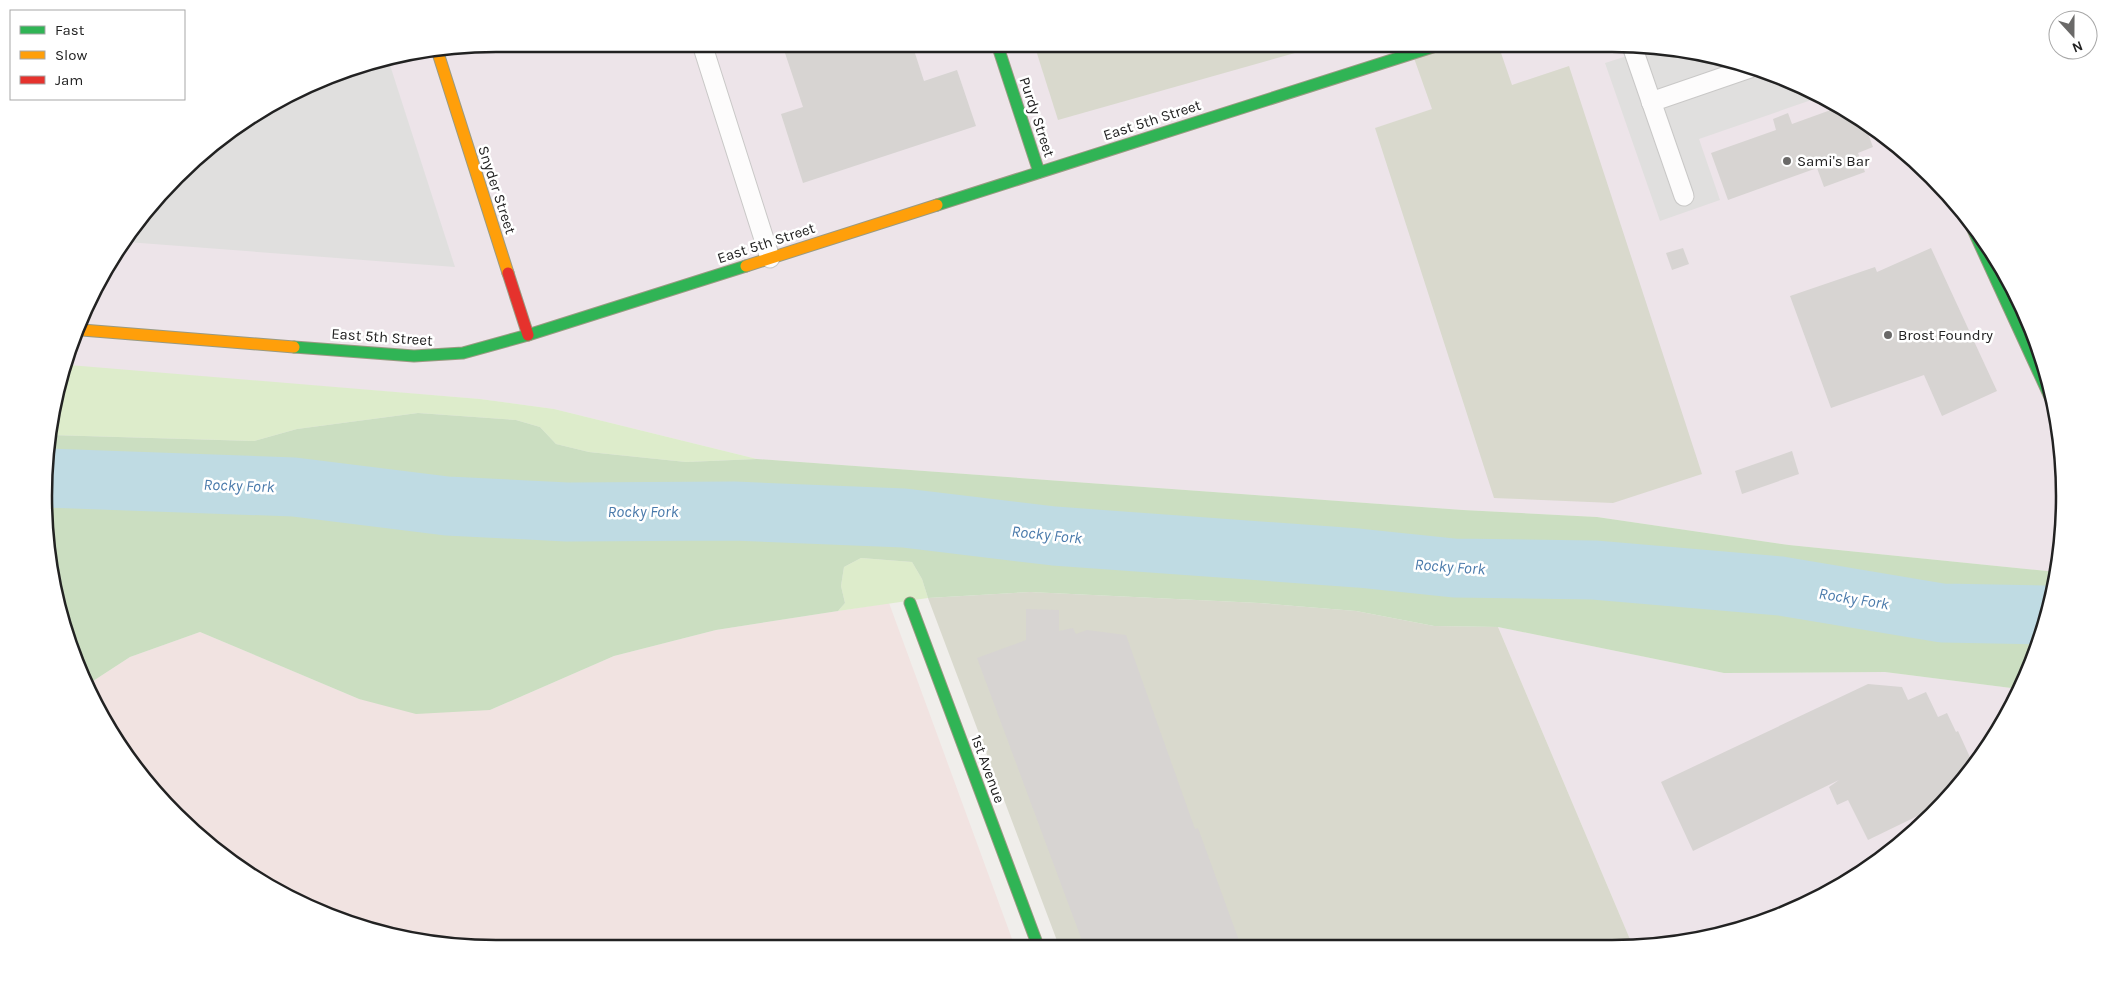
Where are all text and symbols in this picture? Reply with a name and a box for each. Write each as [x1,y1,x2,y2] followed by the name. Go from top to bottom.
[10,10,185,100] legend
[2048,10,2098,60] north arrow
[55,21,85,39] text: Fast
[2070,37,2085,56] text: N
[55,46,87,64] text: Slow
[55,71,83,89] text: Jam
[1016,75,1059,160] street label: Purdy Street
[1101,96,1203,144] street label: East 5th Street
[474,144,520,237] street label: Snyder Street
[1797,152,1870,170] place label: Sami's Bar
[1781,155,1793,167] marker: Sami's Bar
[715,219,817,267] street label: East 5th Street
[331,324,434,350] street label: East 5th Street
[1898,326,1993,344] place label: Brost Foundry
[1882,329,1894,341] marker: Brost Foundry
[203,475,276,496] water label: Rocky Fork
[607,502,679,521] water label: Rocky Fork
[1011,521,1084,548] water label: Rocky Fork
[1414,555,1487,579] water label: Rocky Fork
[1817,584,1891,614] water label: Rocky Fork
[967,732,1009,806] street label: 1st Avenue

